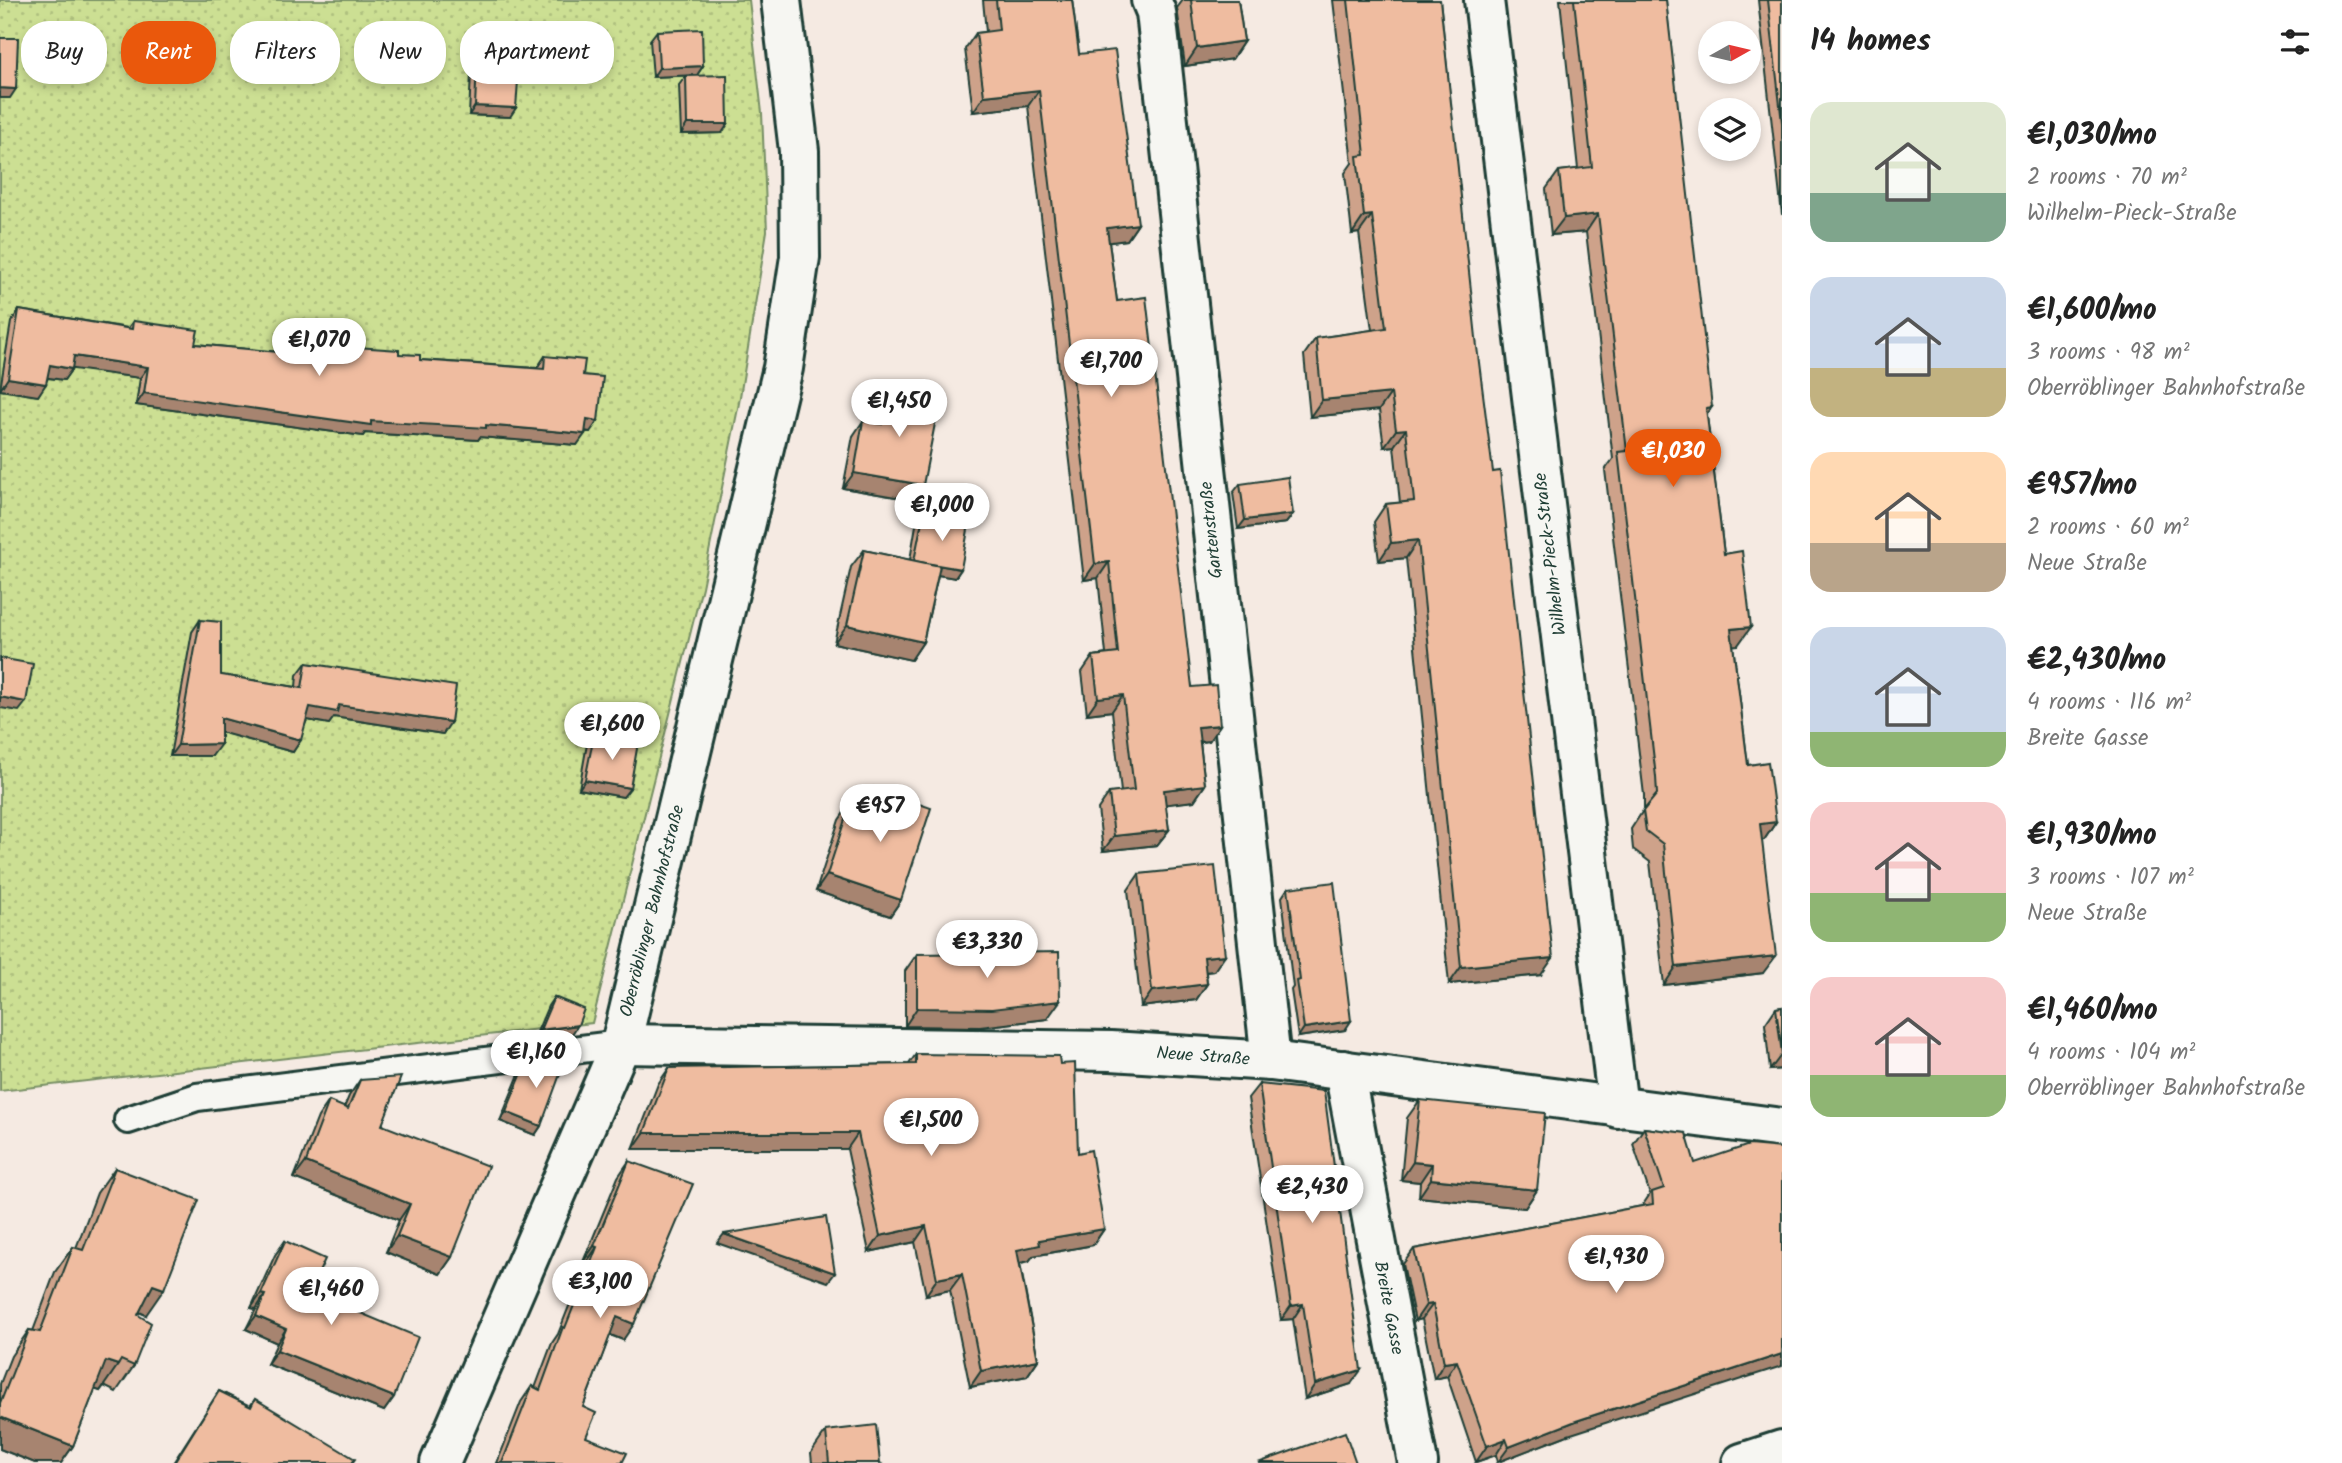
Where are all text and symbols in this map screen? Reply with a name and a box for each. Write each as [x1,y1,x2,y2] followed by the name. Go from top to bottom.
[1810,18,1931,66] text: 14 homes
[21,21,107,84] chip: Buy
[121,21,216,84] chip: Rent
[230,21,340,84] chip: Filters
[354,21,446,84] chip: New
[460,21,614,84] chip: Apartment
[1698,21,1760,84] north arrow
[1698,21,1761,161] map controls
[2276,23,2314,61] icon: filters
[1698,98,1761,161] button: layers
[2027,112,2157,160] text: €1,030/mo
[1866,130,1950,214] icon: home
[2027,160,2187,196] text: 2 rooms · 70 m²
[2027,196,2236,232] text: Wilhelm-Pieck-Straße
[2027,287,2157,335] text: €1,600/mo
[1866,305,1950,389] icon: home
[262,318,376,378] pin: €1,070
[288,323,350,359] text: €1,070
[2027,335,2190,371] text: 3 rooms · 98 m²
[1054,340,1168,399] pin: €1,700
[1080,344,1142,380] text: €1,700
[2027,371,2305,407] text: Oberröblinger Bahnhofstraße
[842,380,956,439] pin: €1,450
[867,384,931,420] text: €1,450
[1616,430,1730,489] pin: €1,030
[1641,434,1705,470] text: €1,030
[2027,462,2137,510] text: €957/mo
[1527,471,1575,637] street label: Wilhelm-Pieck-Straße
[1192,480,1232,580] street label: Gartenstraße
[1866,480,1950,564] icon: home
[885,484,999,543] pin: €1,000
[911,488,973,524] text: €1,000
[2027,510,2189,546] text: 2 rooms · 60 m²
[2027,546,2147,582] text: Neue Straße
[2027,637,2166,685] text: €2,430/mo
[1866,655,1950,739] icon: home
[2027,685,2191,721] text: 4 rooms · 116 m²
[555,702,669,762] pin: €1,600
[580,707,644,743] text: €1,600
[2027,721,2148,757] text: Breite Gasse
[839,784,921,844] pin: €957
[856,789,904,825] text: €957
[613,802,693,1020] street label: Oberröblinger Bahnhofstraße
[2027,812,2157,860] text: €1,930/mo
[1866,830,1950,914] icon: home
[2027,860,2194,896] text: 3 rooms · 107 m²
[2027,896,2147,932] text: Neue Straße
[930,920,1044,980] pin: €3,330
[952,925,1022,961] text: €3,330
[2027,987,2158,1035] text: €1,460/mo
[1866,1005,1950,1089] icon: home
[479,1030,593,1090] pin: €1,160
[507,1035,565,1071] text: €1,160
[2027,1035,2195,1071] text: 4 rooms · 104 m²
[1155,1039,1251,1075] street label: Neue Straße
[2027,1071,2305,1107] text: Oberröblinger Bahnhofstraße
[874,1098,988,1158] pin: €1,500
[900,1103,962,1139] text: €1,500
[1255,1166,1369,1225] pin: €2,430
[1277,1170,1347,1206] text: €2,430
[1559,1236,1673,1295] pin: €1,930
[1584,1240,1648,1276] text: €1,930
[1365,1259,1411,1357] street label: Breite Gasse
[543,1260,657,1320] pin: €3,100
[568,1265,632,1301] text: €3,100
[274,1268,388,1327] pin: €1,460
[299,1272,363,1308] text: €1,460

